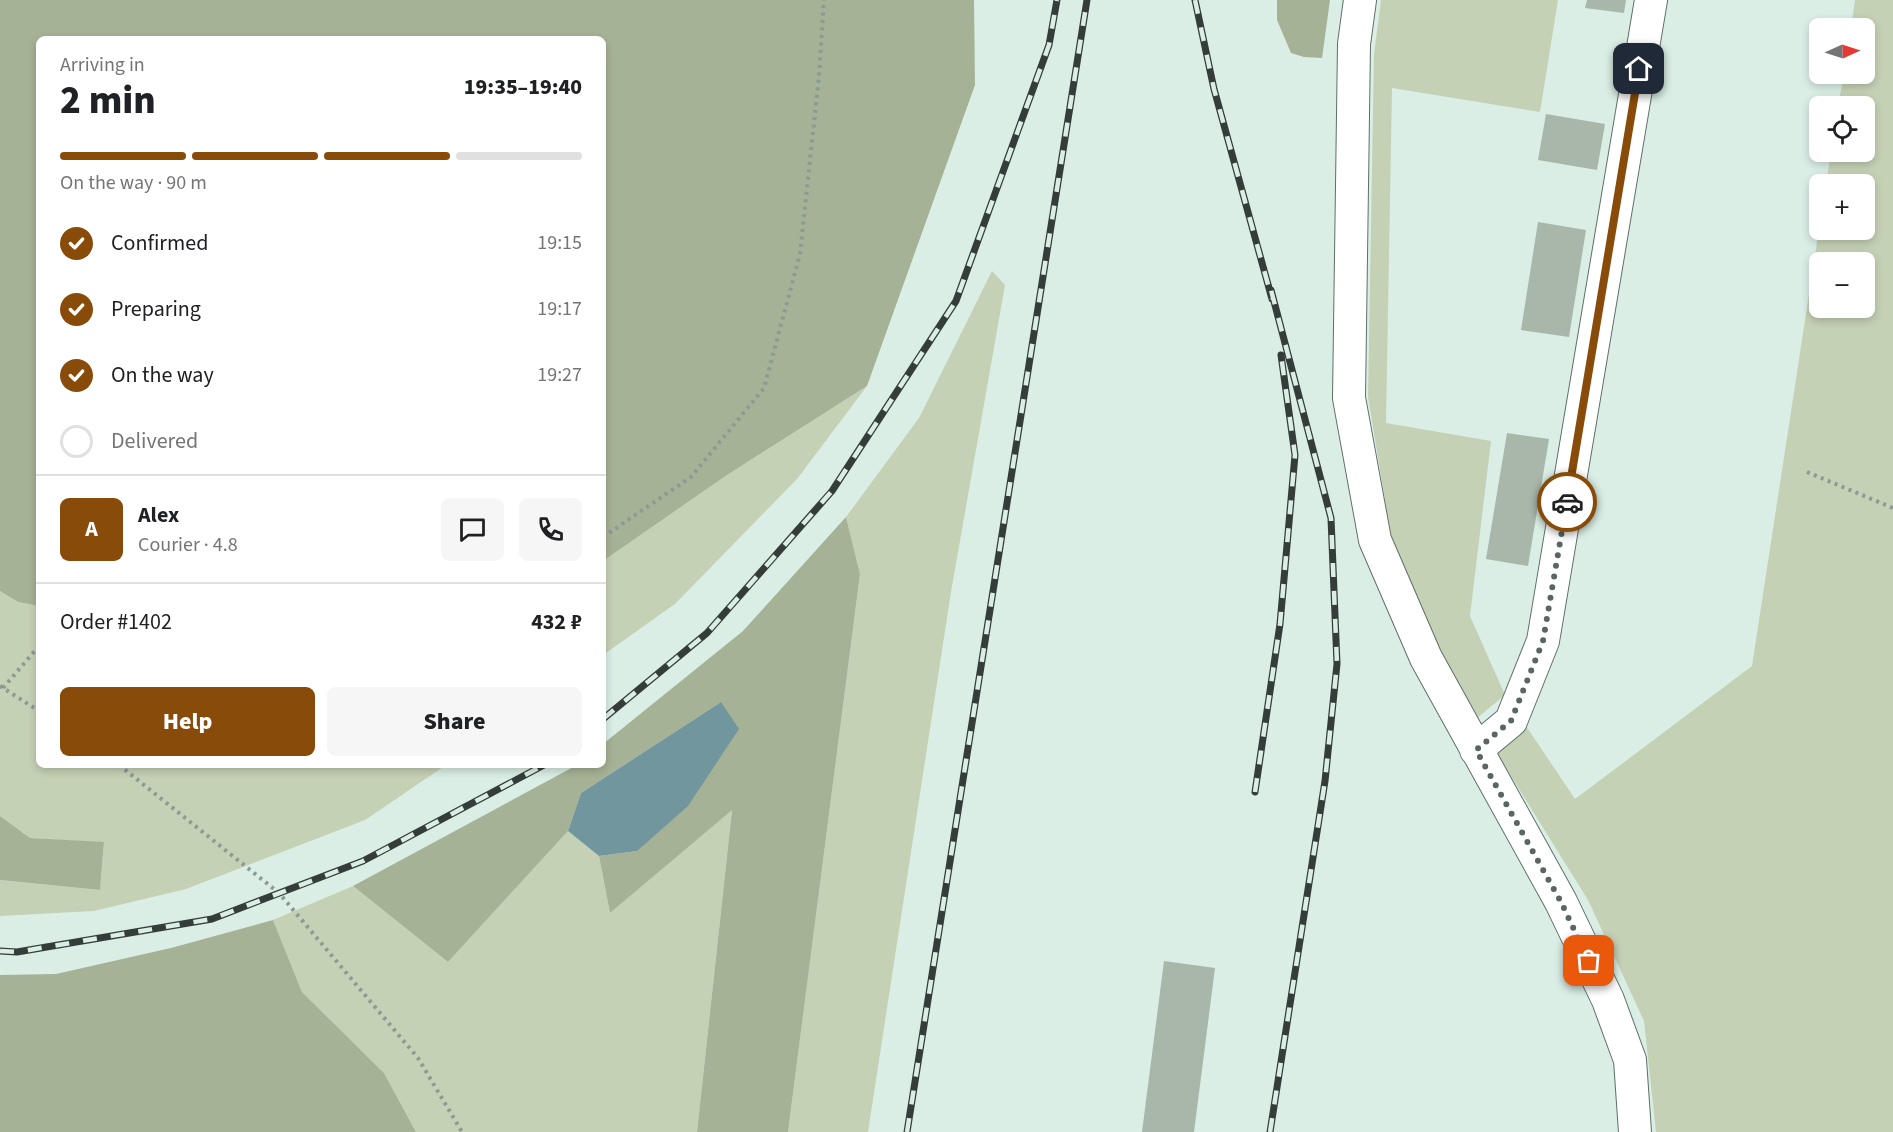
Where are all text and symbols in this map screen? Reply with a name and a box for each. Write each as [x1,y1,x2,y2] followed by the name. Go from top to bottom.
[1809,18,1875,84] north arrow
[1809,18,1875,318] map controls
[1613,43,1664,94] pin
[60,51,145,79] text: Arriving in
[1622,52,1655,85] icon: home
[464,71,582,103] text: 19:35–19:40
[60,73,156,129] text: 2 min
[1809,96,1875,162] button: locate
[60,169,207,197] text: On the way · 90 m
[1809,174,1875,240] button: +
[60,227,93,260] icon: check
[111,227,208,259] text: Confirmed
[537,229,582,257] text: 19:15
[1809,252,1875,318] button: −
[60,293,93,326] icon: check
[111,293,201,325] text: Preparing
[537,295,582,323] text: 19:17
[60,359,93,392] icon: check
[111,359,214,391] text: On the way
[537,361,582,389] text: 19:27
[111,425,198,457] text: Delivered
[1537,472,1597,532] courier
[1551,486,1584,519] icon: car
[441,498,504,561] button: chat
[519,498,582,561] button: phone
[138,499,179,531] text: Alex
[85,513,98,545] text: A
[138,531,238,559] text: Courier · 4.8
[60,606,172,638] text: Order #1402
[531,606,582,638] text: 432 ₽
[60,687,315,756] button: Help
[327,687,582,756] button: Share
[1563,935,1614,986] pin
[1572,944,1605,977] icon: bag

